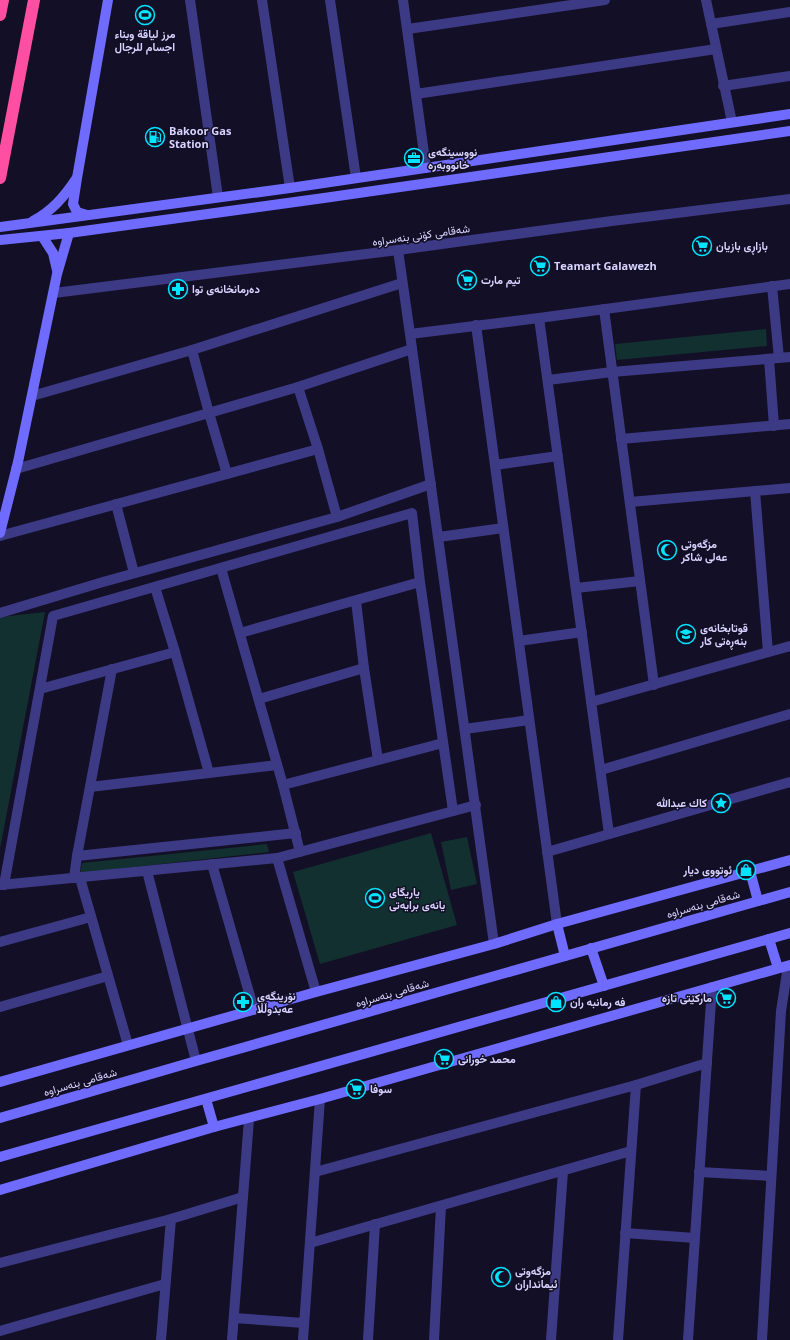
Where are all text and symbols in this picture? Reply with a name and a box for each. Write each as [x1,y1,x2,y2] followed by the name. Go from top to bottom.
[134,4,156,26] sports icon: مرز لياقة وبناء اجسام للرجال
[114,26,176,55] place label: مرز لياقة وبناء اجسام للرجال
[169,123,232,151] place label: Bakoor Gas Station
[144,126,166,148] fuel station icon: Bakoor Gas Station
[428,144,477,172] place label: نووسینگەی خانووبەرە
[403,147,425,169] office icon: نووسینگەی خانووبەرە
[371,220,471,249] street label: شەقامی کۆنی بنەسراوە
[691,235,713,257] supermarket icon: بازاڕی بازیان
[716,238,768,255] place label: بازاڕی بازیان
[529,255,551,277] supermarket icon: Teamart Galawezh
[554,258,657,273] place label: Teamart Galawezh
[456,269,478,291] supermarket icon: تيم مارت
[481,272,521,288] place label: تيم مارت
[167,278,189,300] pharmacy icon: دەرمانخانەی توا
[192,281,260,296] place label: دەرمانخانەی توا
[680,536,727,564] place label: مزگەوتی عەلی شاکر
[656,539,678,561] mosque icon: مزگەوتی عەلی شاکر
[699,620,748,650] place label: قوتابخانەی بنەڕەتی کار
[675,623,697,645] school or university icon: قوتابخانەی بنەڕەتی کار
[710,792,732,814] place icon: كاك عبدالله
[656,795,707,810] place label: كاك عبدالله
[735,859,757,881] shop icon: ئوتووی دیار
[682,862,733,877] place label: ئوتووی دیار
[389,884,446,912] place label: یاریگای یانەی برایەتی
[664,886,742,921] street label: شەقامی بنەسراوە
[364,887,386,909] sports icon: یاریگای یانەی برایەتی
[353,975,431,1010] street label: شەقامی بنەسراوە
[715,987,737,1009] supermarket icon: مارکێتی تازە
[257,988,296,1016] place label: نۆرینگەی عەبدوڵڵا
[662,990,712,1005] place label: مارکێتی تازە
[232,991,254,1013] pharmacy icon: نۆرینگەی عەبدوڵڵا
[545,991,567,1013] shop icon: فه رمانبه ران
[570,994,625,1009] place label: فه رمانبه ران
[433,1048,455,1070] supermarket icon: محمد خورانی
[458,1051,516,1066] place label: محمد خورانی
[41,1064,119,1099] street label: شەقامی بنەسراوە
[345,1078,367,1100] supermarket icon: سوفا
[370,1081,392,1096] place label: سوفا
[515,1263,558,1291] place label: مزگەوتی ئیمانداران
[490,1266,512,1288] mosque icon: مزگەوتی ئیمانداران

